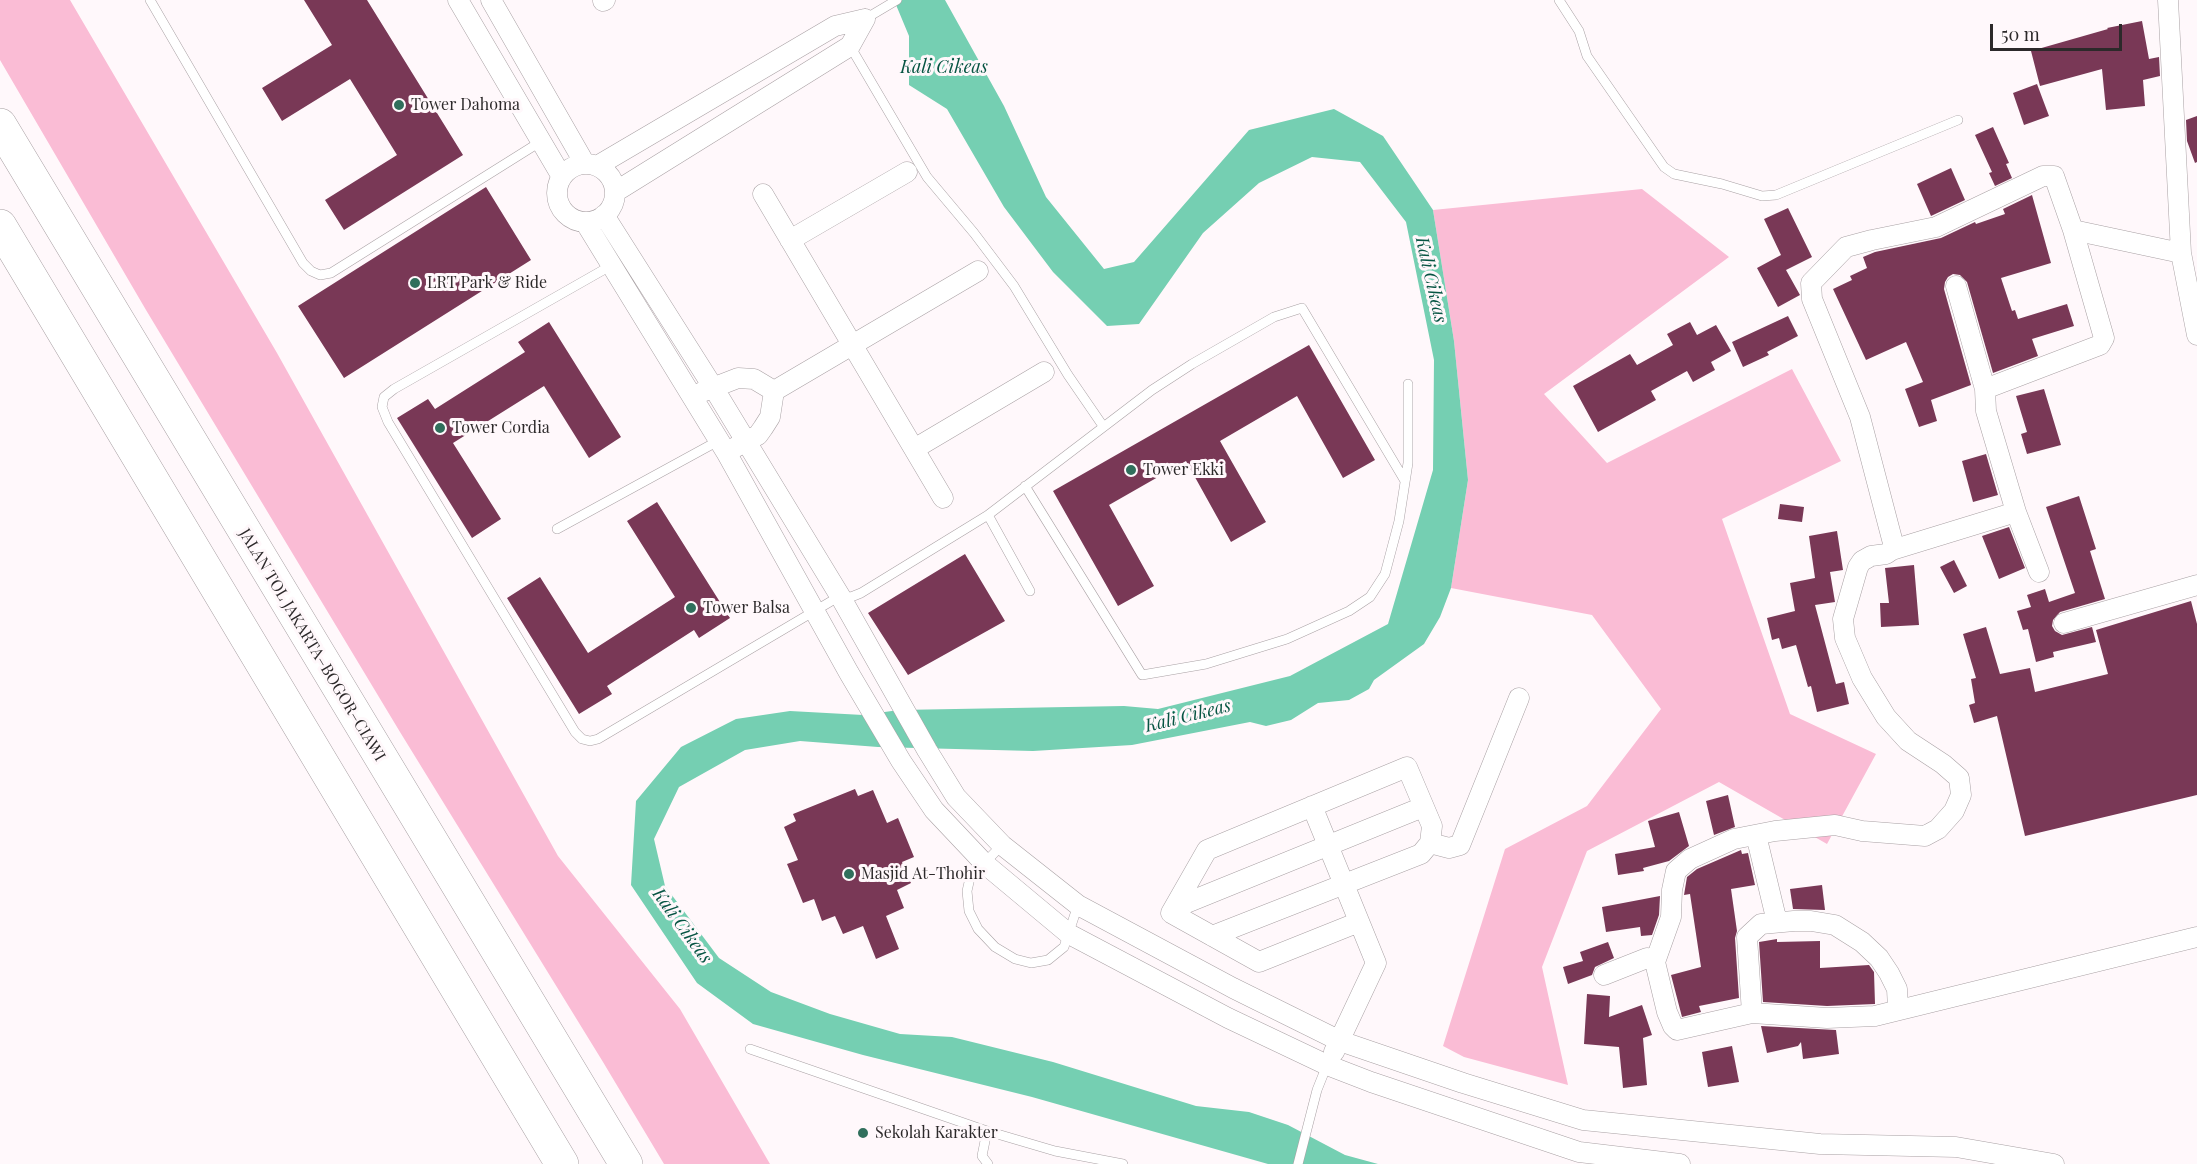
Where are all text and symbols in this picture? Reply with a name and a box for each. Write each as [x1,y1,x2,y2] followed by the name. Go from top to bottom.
[1993,12,2125,50] scale bar
[2001,22,2040,46] text: 50 m
[900,56,988,78] water label: Kali Cikeas
[411,95,520,115] place label: Tower Dahoma
[392,98,406,112] marker: Tower Dahoma
[1411,235,1451,325] water label: Kali Cikeas
[427,273,547,293] place label: LRT Park & Ride
[408,276,422,290] marker: LRT Park & Ride
[452,418,550,438] place label: Tower Cordia
[433,421,447,435] marker: Tower Cordia
[1143,460,1224,480] place label: Tower Ekki
[1124,463,1138,477] marker: Tower Ekki
[235,525,389,765] street label: JALAN TOL JAKARTA–BOGOR–CIAWI
[703,598,790,618] place label: Tower Balsa
[684,601,698,615] marker: Tower Balsa
[1143,695,1233,737] water label: Kali Cikeas
[861,864,985,884] place label: Masjid At-Thohir
[842,867,856,881] marker: Masjid At-Thohir
[648,884,716,968] water label: Kali Cikeas
[875,1123,998,1143] place label: Sekolah Karakter
[856,1126,870,1140] marker: Sekolah Karakter

